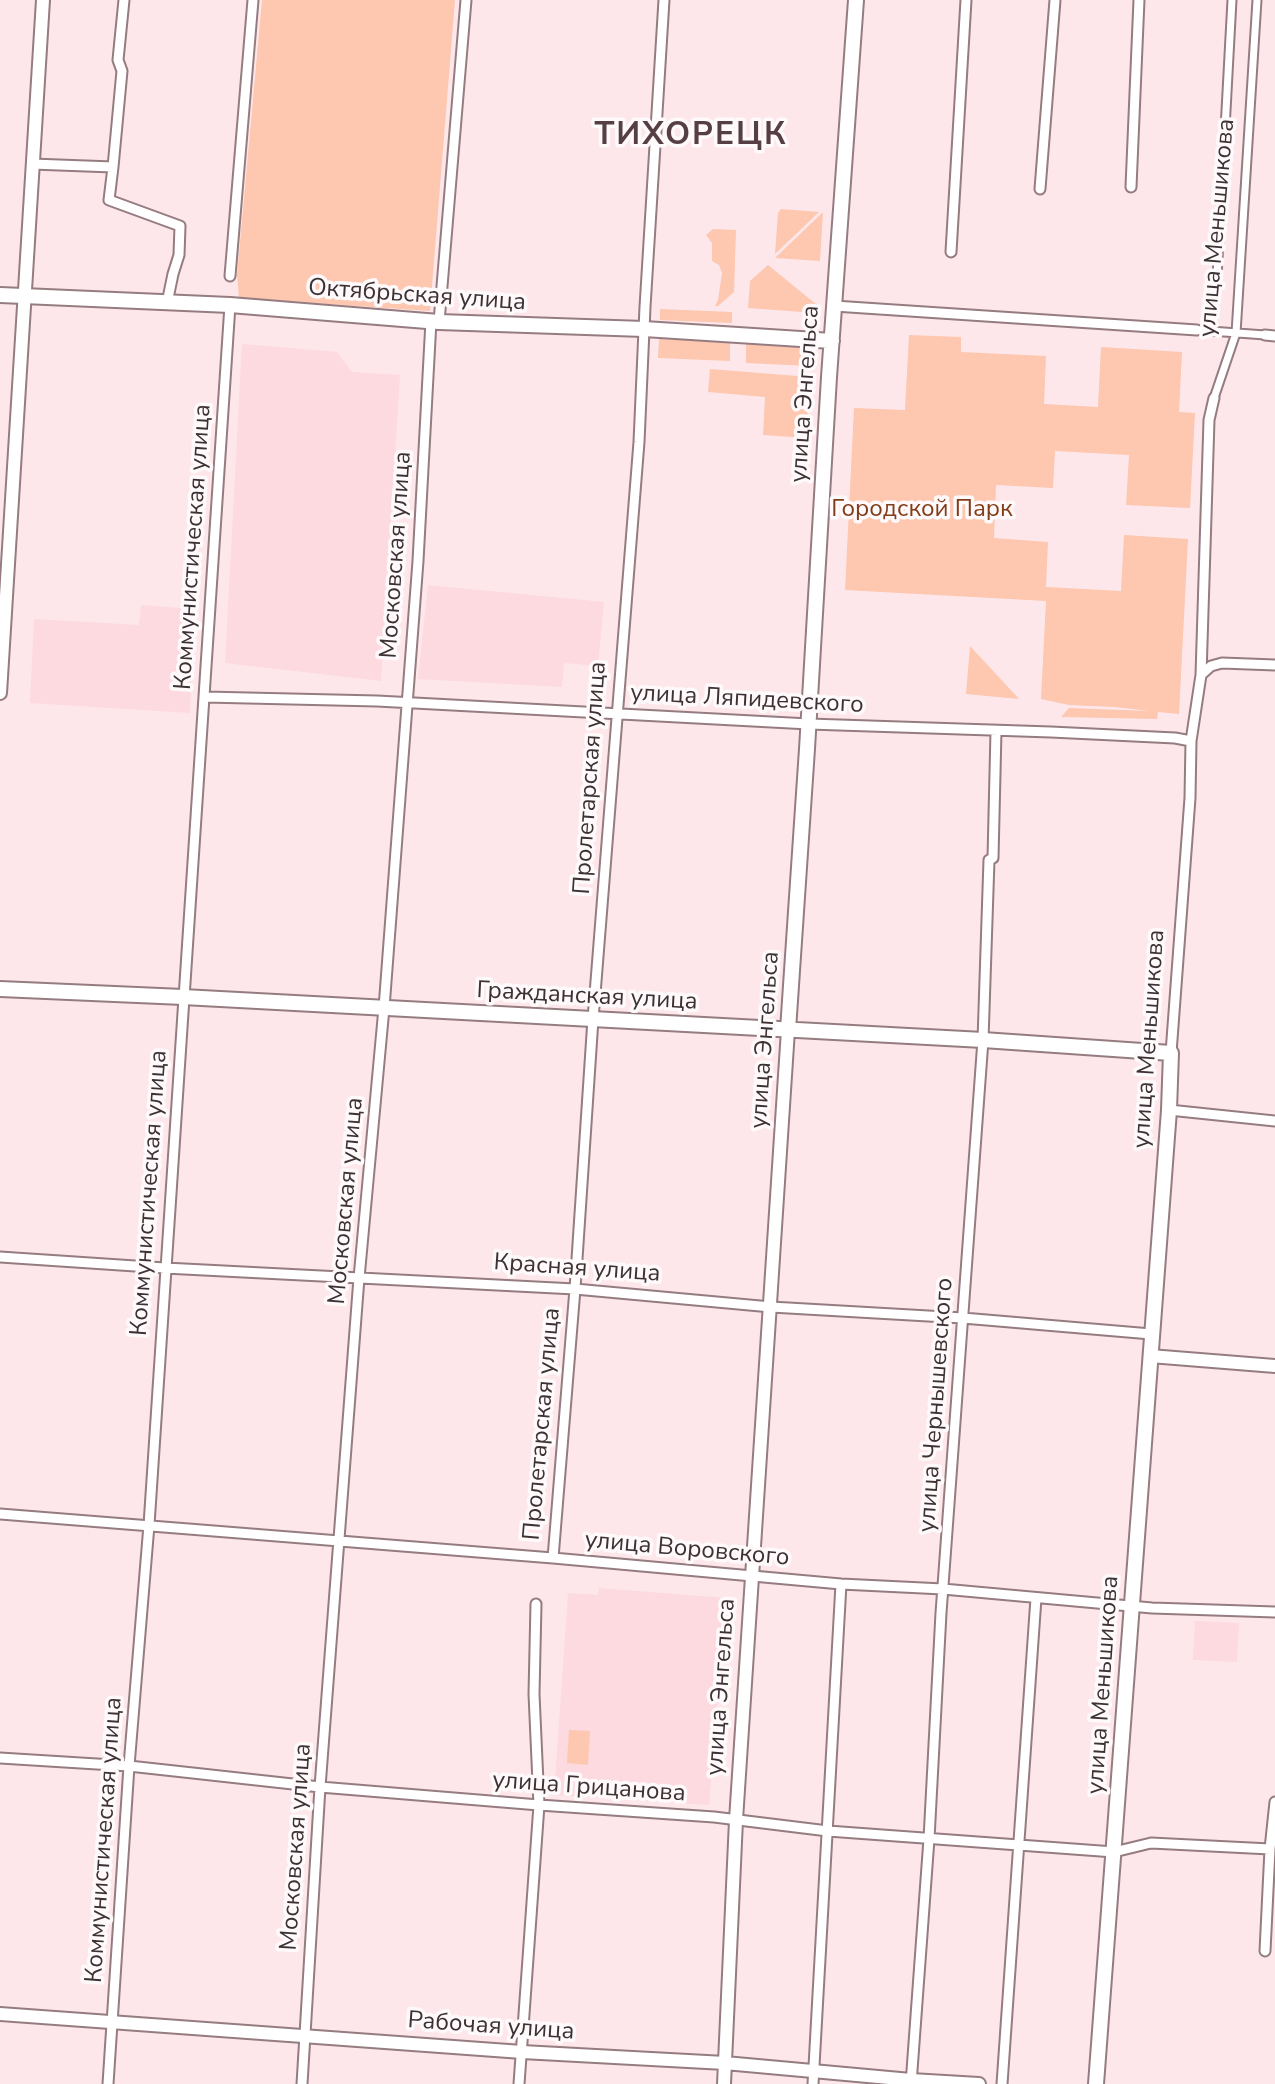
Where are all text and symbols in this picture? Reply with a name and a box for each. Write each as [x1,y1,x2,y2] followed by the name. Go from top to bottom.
[594,117,788,155] district label: ТИХОРЕЦК
[1194,118,1242,338] street label: улица Меньшикова
[307,274,527,318] street label: Октябрьская улица
[785,304,827,484] street label: улица Энгельса
[170,403,218,691] street label: Коммунистическая улица
[375,450,419,660] street label: Московская улица
[831,496,1013,524] park label: Городской Парк
[568,661,614,895] street label: Пролетарская улица
[630,680,864,720] street label: улица Ляпидевского
[1128,929,1172,1149] street label: улица Меньшикова
[745,950,787,1130] street label: улица Энгельса
[476,977,698,1017] street label: Гражданская улица
[126,1049,174,1337] street label: Коммунистическая улица
[324,1096,370,1306] street label: Московская улица
[493,1249,661,1289] street label: Красная улица
[914,1277,960,1533] street label: улица Чернышевского
[518,1307,568,1541] street label: Пролетарская улица
[583,1527,791,1573] street label: улица Воровского
[1082,1575,1126,1795] street label: улица Меньшикова
[701,1597,743,1777] street label: улица Энгельса
[81,1696,129,1984] street label: Коммунистическая улица
[275,1742,319,1952] street label: Московская улица
[491,1767,687,1809] street label: улица Грицанова
[407,2007,575,2047] street label: Рабочая улица

